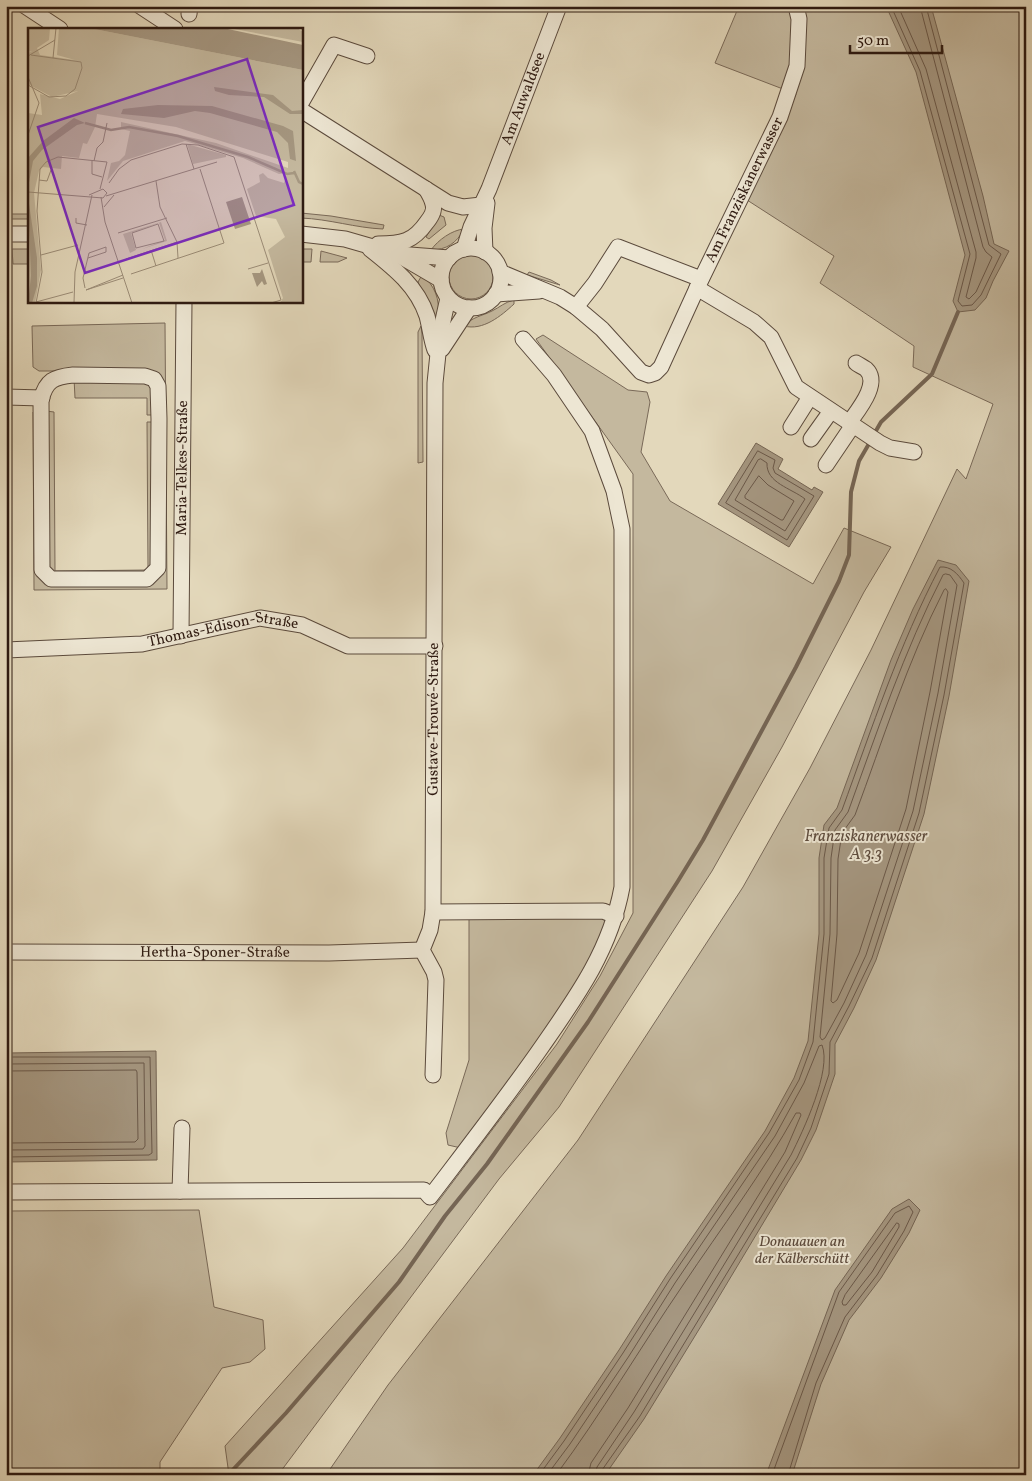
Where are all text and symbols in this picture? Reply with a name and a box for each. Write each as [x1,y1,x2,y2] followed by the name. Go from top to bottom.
[850,22,942,54] scale bar
[28,28,302,302] inset map
[857,31,889,52] text: 50 m
[496,49,551,148] street label: Am Auwaldsee
[700,114,789,266] street label: Am Franziskanerwasser
[171,400,194,536] street label: Maria-Telkes-Straße
[146,607,300,653] street label: Thomas-Edison-Straße
[423,642,445,796] street label: Gustave-Trouvé-Straße
[805,826,928,866] water label: Franziskanerwasser A 3.3
[140,942,290,963] street label: Hertha-Sponer-Straße
[755,1232,850,1270] park label: Donauauen an der Kälberschütt

